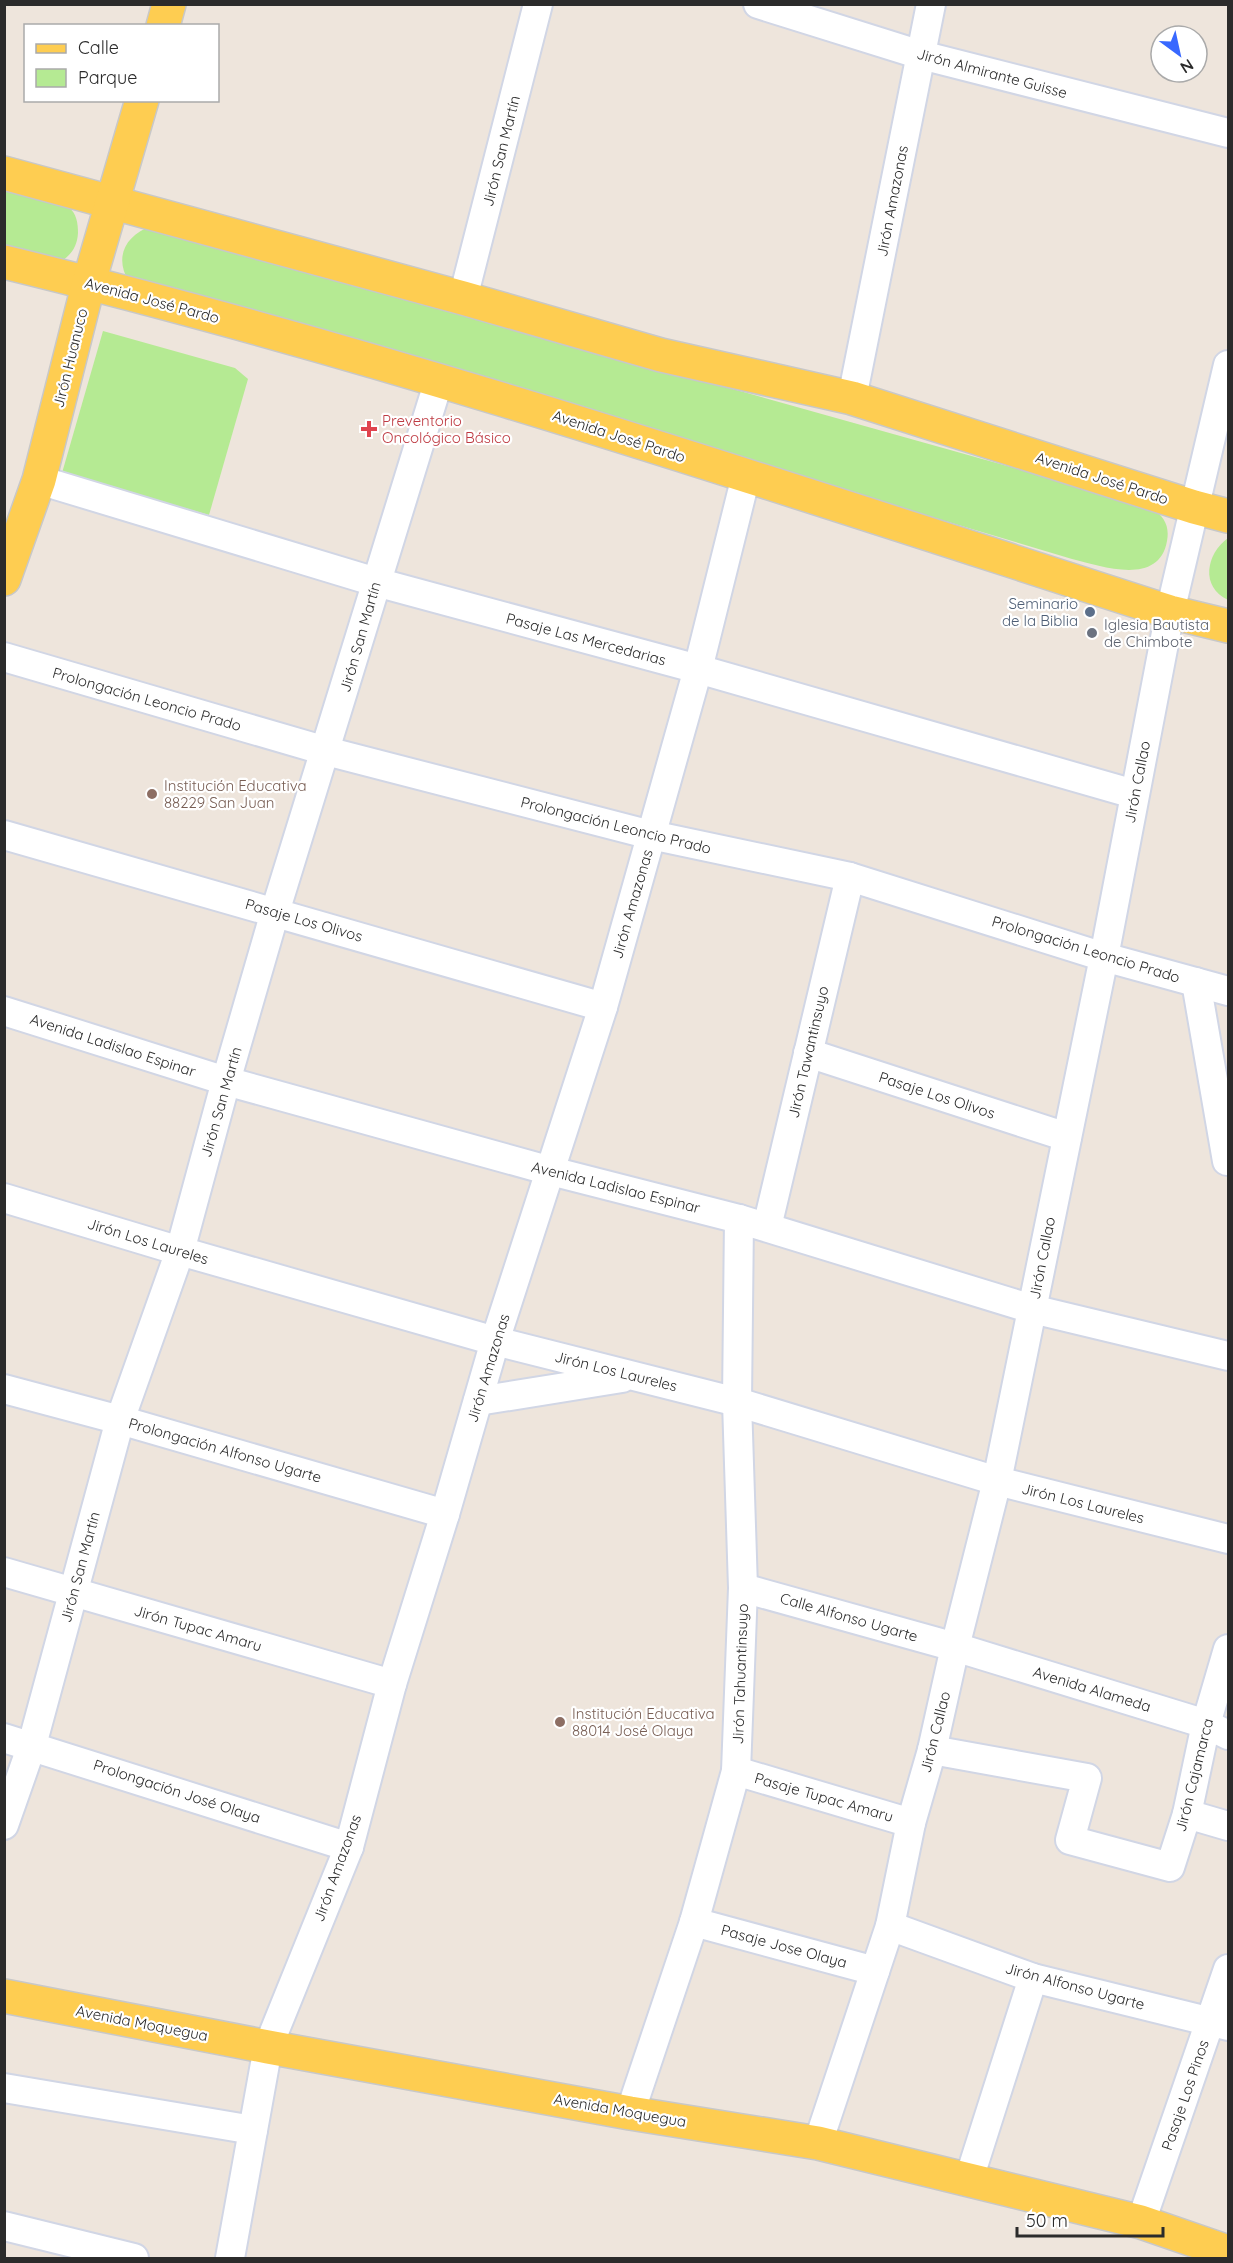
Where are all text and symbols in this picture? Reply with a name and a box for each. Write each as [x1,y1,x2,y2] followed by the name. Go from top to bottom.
[24,24,219,102] legend
[1149,24,1209,84] north arrow
[78,36,119,59] text: Calle
[915,44,1069,102] street label: Jirón Almirante Guisse
[1177,55,1198,78] text: N
[78,66,137,89] text: Parque
[478,93,524,209] street label: Jirón San Martín
[872,144,912,258] street label: Jirón Amazonas
[83,273,221,327] street label: Avenida José Pardo
[48,306,92,410] street label: Jirón Huanuco
[550,406,688,466] street label: Avenida José Pardo
[382,411,511,447] place label: Preventorio Oncológico Básico
[360,420,378,438] marker: Preventorio Oncológico Básico
[1033,448,1171,508] street label: Avenida José Pardo
[335,580,385,694] street label: Jirón San Martín
[1002,594,1078,630] place label: Seminario de la Biblia
[1083,605,1097,619] marker: Seminario de la Biblia
[504,608,668,670] street label: Pasaje Las Mercedarias
[1104,615,1209,651] place label: Iglesia Bautista de Chimbote
[1085,626,1099,640] marker: Iglesia Bautista de Chimbote
[50,663,244,735] street label: Prolongación Leoncio Prado
[1120,739,1154,825] street label: Jirón Callao
[164,776,307,812] place label: Institución Educativa 88229 San Juan
[145,787,159,801] marker: Institución Educativa 88229 San Juan
[519,792,713,858] street label: Prolongación Leoncio Prado
[607,847,657,961] street label: Jirón Amazonas
[243,894,365,946] street label: Pasaje Los Olivos
[990,911,1182,987] street label: Prolongación Leoncio Prado
[784,984,832,1120] street label: Jirón Tawantinsuyo
[28,1009,199,1081] street label: Avenida Ladislao Espinar
[196,1045,246,1159] street label: Jirón San Martín
[876,1067,998,1123] street label: Pasaje Los Olivos
[530,1157,703,1217] street label: Avenida Ladislao Espinar
[85,1214,211,1268] street label: Jirón Los Laureles
[1025,1215,1059,1301] street label: Jirón Callao
[462,1311,514,1425] street label: Jirón Amazonas
[553,1347,679,1395] street label: Jirón Los Laureles
[126,1413,324,1487] street label: Prolongación Alfonso Ugarte
[1020,1479,1146,1527] street label: Jirón Los Laureles
[56,1510,104,1624] street label: Jirón San Martín
[778,1588,920,1646] street label: Calle Alfonso Ugarte
[132,1601,264,1655] street label: Jirón Tupac Amaru
[728,1603,752,1745] street label: Jirón Tahuantinsuyo
[1031,1662,1153,1716] street label: Avenida Alameda
[916,1689,954,1775] street label: Jirón Callao
[572,1704,715,1740] place label: Institución Educativa 88014 José Olaya
[553,1715,567,1729] marker: Institución Educativa 88014 José Olaya
[1171,1716,1217,1834] street label: Jirón Cajamarca
[91,1755,263,1827] street label: Prolongación José Olaya
[752,1768,896,1826] street label: Pasaje Tupac Amaru
[309,1812,365,1924] street label: Jirón Amazonas
[719,1920,849,1972] street label: Pasaje Jose Olaya
[1003,1958,1147,2014] street label: Jirón Alfonso Ugarte
[74,2001,210,2045] street label: Avenida Moquegua
[1157,2037,1213,2153] street label: Pasaje Los Pinos
[552,2089,688,2131] street label: Avenida Moquegua
[1017,2200,1162,2238] scale bar
[1026,2209,1068,2232] text: 50 m

